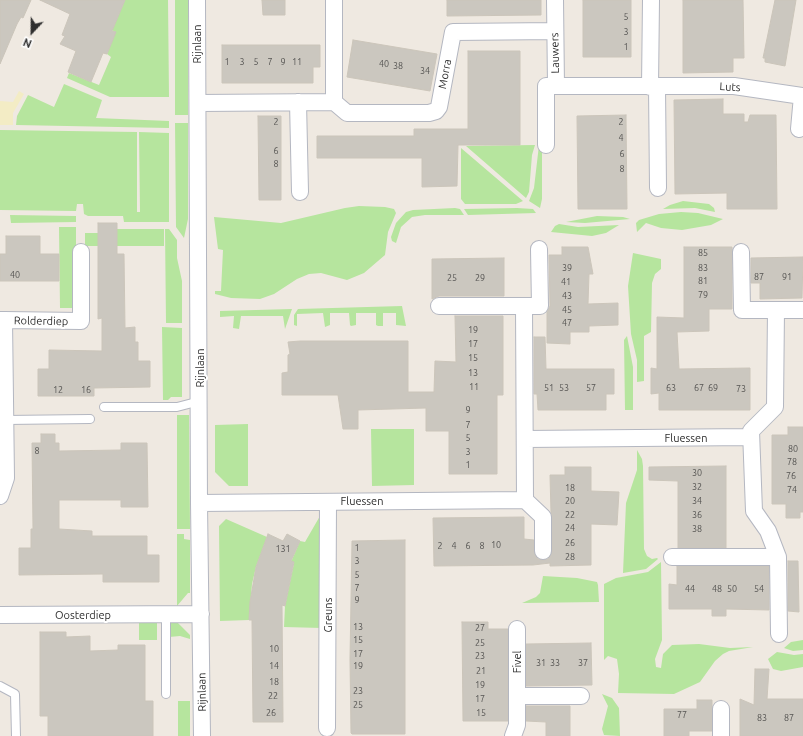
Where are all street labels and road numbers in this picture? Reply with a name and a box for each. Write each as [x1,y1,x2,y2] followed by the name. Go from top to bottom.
[190,25,204,63] street label: Rijnlaan
[548,32,562,74] street label: Lauwers
[436,58,454,90] street label: Morra
[719,80,741,94] street label: Luts
[14,314,68,328] street label: Rolderdiep
[193,349,207,387] street label: Rijnlaan
[665,431,707,445] street label: Fluessen
[341,494,383,508] street label: Fluessen
[321,598,335,632] street label: Greuns
[55,608,111,622] street label: Oosterdiep
[510,651,524,673] street label: Fivel
[195,672,209,712] street label: Rijnlaan

